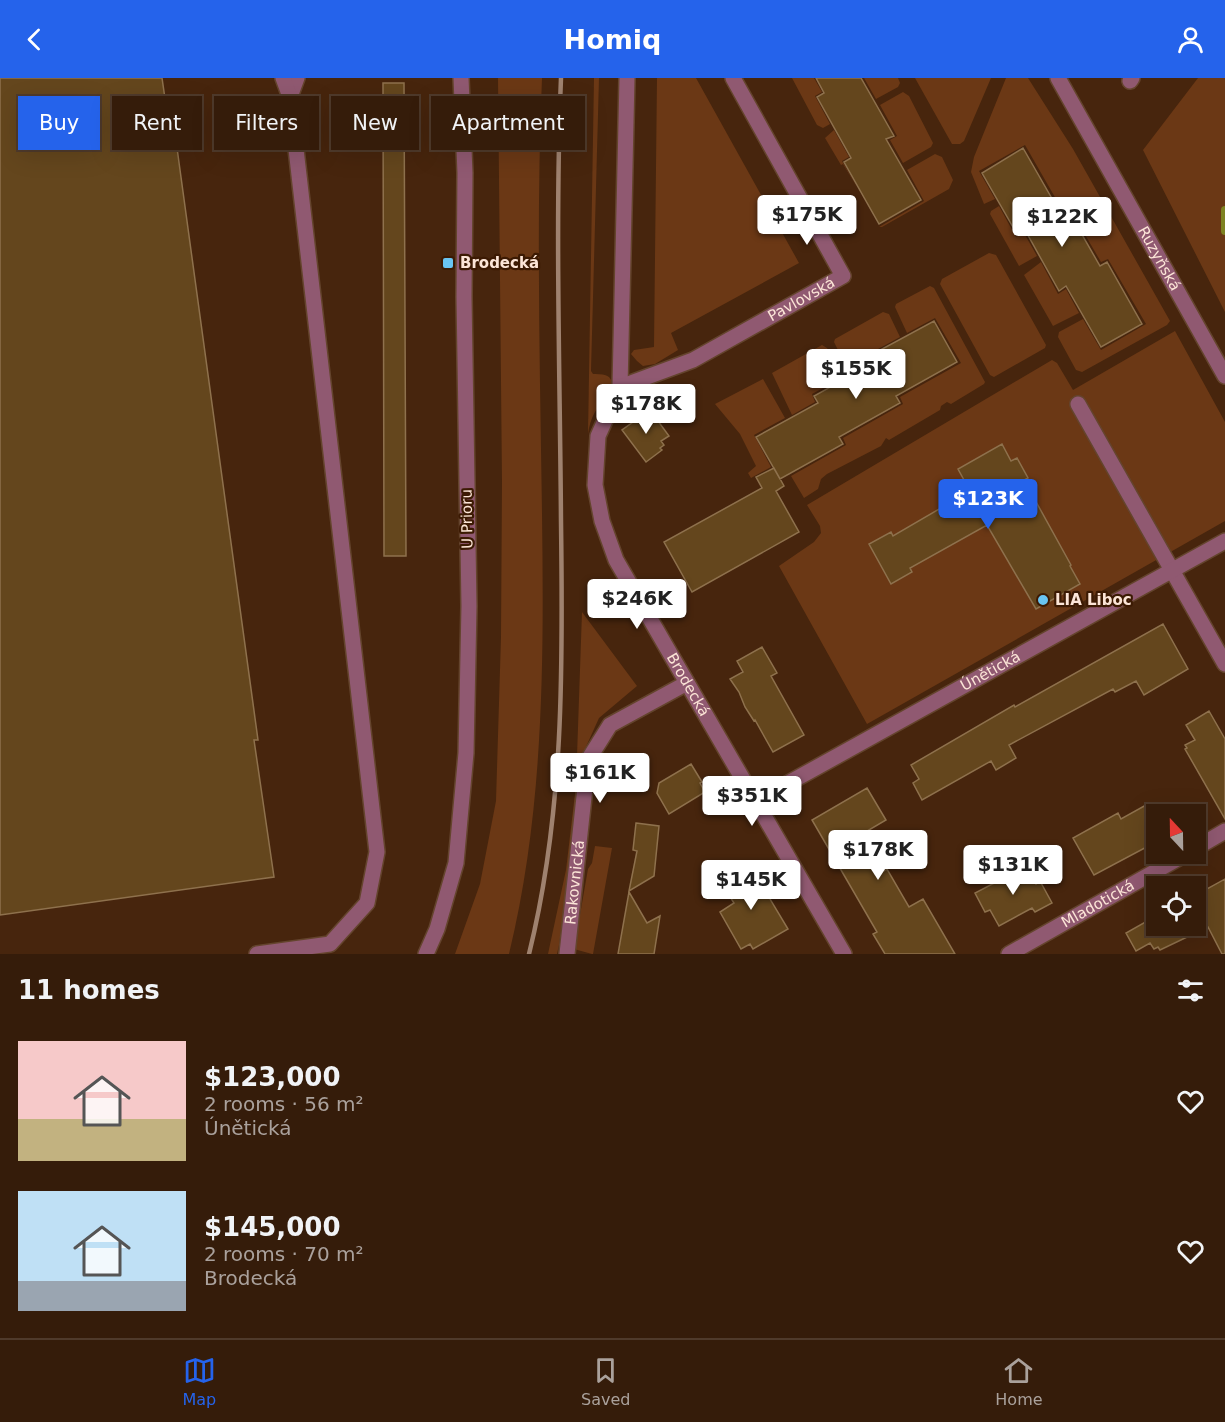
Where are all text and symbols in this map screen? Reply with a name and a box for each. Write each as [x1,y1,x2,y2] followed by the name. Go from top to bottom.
[18,23,51,56] icon: back
[1174,23,1207,56] icon: person
[564,24,661,55] text: Homiq
[18,96,100,150] chip: Buy
[112,96,202,150] chip: Rent
[214,96,319,150] chip: Filters
[331,96,419,150] chip: New
[431,96,585,150] chip: Apartment
[765,195,849,246] pin: $175K
[1020,197,1104,248] pin: $122K
[771,202,843,226] text: $175K
[1026,204,1098,228] text: $122K
[1134,223,1184,294] street label: Ruzyňská
[460,254,539,272] place label: Brodecká
[441,256,455,270] marker: Brodecká
[765,273,838,325] street label: Pavlovská
[814,349,898,400] pin: $155K
[820,356,892,380] text: $155K
[604,384,688,435] pin: $178K
[610,391,682,415] text: $178K
[946,479,1030,530] pin: $123K
[952,486,1024,510] text: $123K
[457,489,477,549] street label: U Prioru
[595,579,679,630] pin: $246K
[601,586,673,610] text: $246K
[1055,591,1132,609] place label: LIA Liboc
[1036,593,1050,607] marker: LIA Liboc
[957,647,1023,695] street label: Únětická
[663,650,713,719] street label: Brodecká
[558,753,642,804] pin: $161K
[564,760,636,784] text: $161K
[710,776,794,827] pin: $351K
[716,783,788,807] text: $351K
[1146,804,1206,864] north arrow
[1146,804,1206,936] map controls
[836,830,920,881] pin: $178K
[842,837,914,861] text: $178K
[561,839,588,926] street label: Rakovnická
[971,845,1055,896] pin: $131K
[977,852,1049,876] text: $131K
[709,860,793,911] pin: $145K
[715,867,787,891] text: $145K
[1058,876,1137,932] street label: Mladotická
[1146,876,1206,936] button: locate
[1174,974,1207,1007] icon: filters
[18,975,160,1005] text: 11 homes
[204,1062,341,1092] text: $123,000
[66,1065,138,1137] icon: home
[1174,1085,1207,1118] icon: heart
[204,1092,364,1116] text: 2 rooms · 56 m²
[204,1116,292,1140] text: Únětická
[204,1212,341,1242] text: $145,000
[66,1215,138,1287] icon: home
[1174,1235,1207,1268] icon: heart
[204,1242,364,1266] text: 2 rooms · 70 m²
[204,1266,297,1290] text: Brodecká
[182,1354,216,1409] tab: Map
[581,1354,630,1409] tab: Saved
[995,1354,1043,1409] tab: Home

